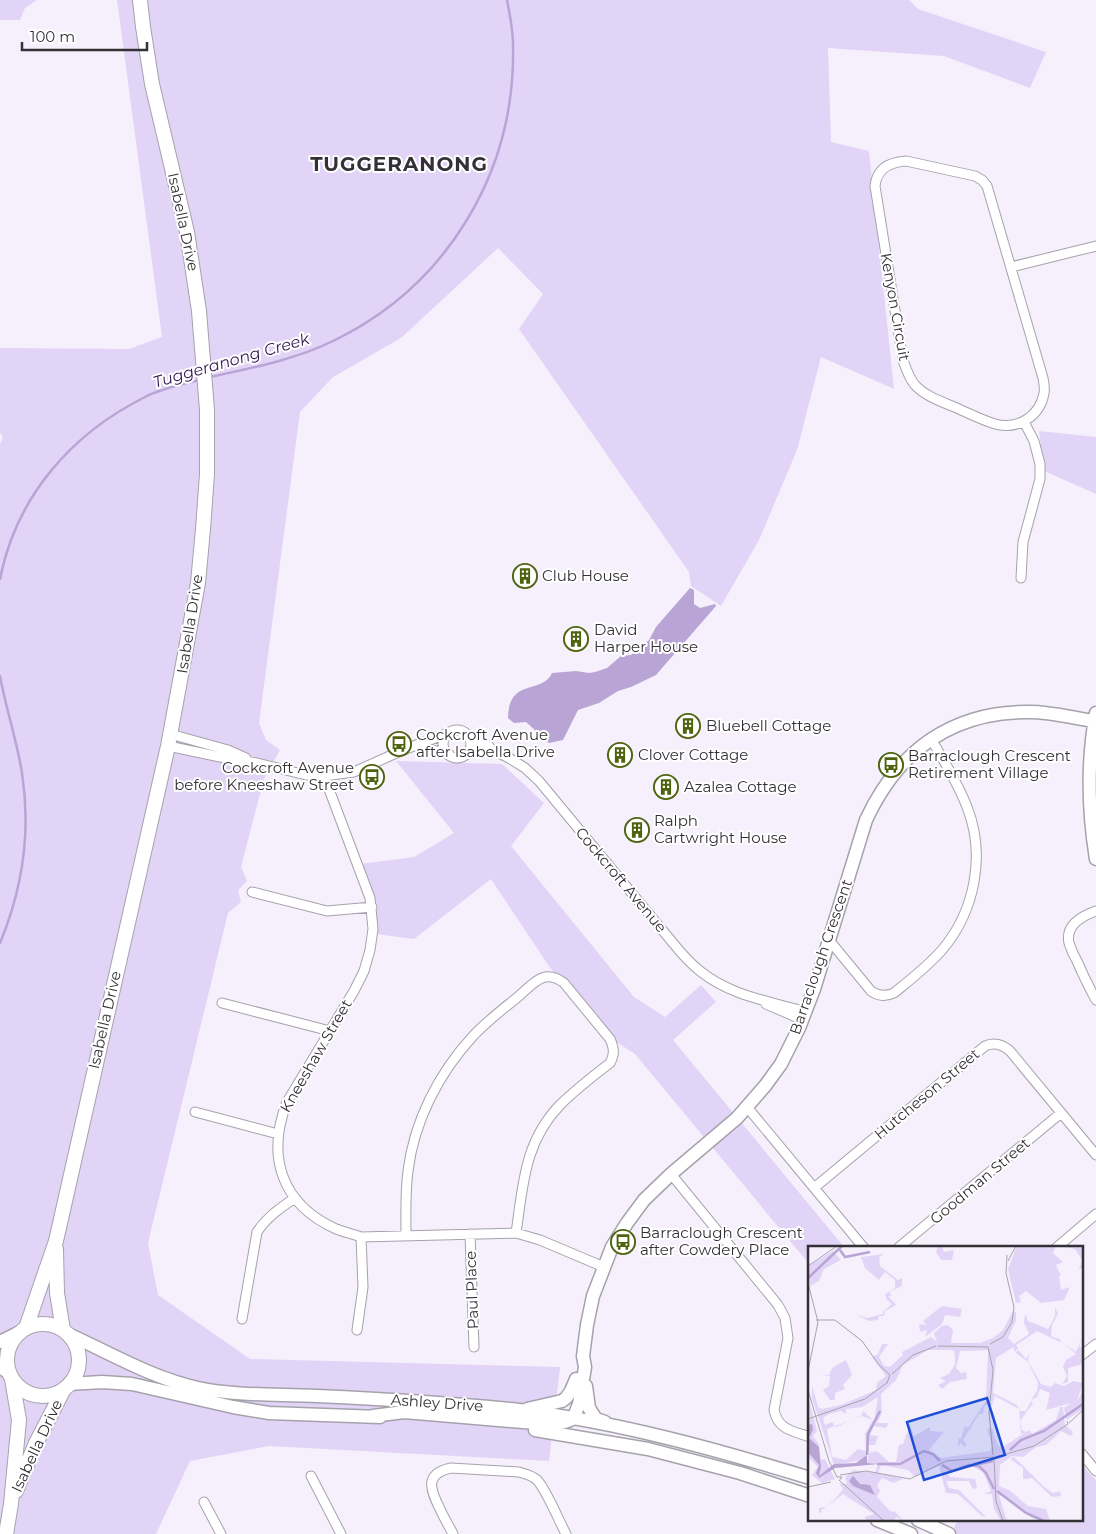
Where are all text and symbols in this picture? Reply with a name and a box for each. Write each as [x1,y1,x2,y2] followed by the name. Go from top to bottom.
[22,20,148,52] scale bar
[30,27,75,46] text: 100 m
[310,152,488,176] district label: TUGGERANONG
[164,171,203,273] street label: Isabella Drive
[877,251,914,363] street label: Kenyon Circuit
[151,329,313,392] water label: Tuggeranong Creek
[512,563,538,589] building icon: Club House
[542,566,629,585] place label: Club House
[172,573,207,675] street label: Isabella Drive
[594,620,698,656] place label: David Harper House
[563,626,589,652] building icon: David Harper House
[675,713,701,739] building icon: Bluebell Cottage
[706,716,831,735] place label: Bluebell Cottage
[416,725,555,761] place label: Cockcroft Avenue after Isabella Drive
[386,731,412,757] bus stop icon: Cockcroft Avenue after Isabella Drive
[607,742,633,768] building icon: Clover Cottage
[638,745,748,764] place label: Clover Cottage
[908,746,1071,782] place label: Barraclough Crescent Retirement Village
[878,752,904,778] bus stop icon: Barraclough Crescent Retirement Village
[174,758,354,794] place label: Cockcroft Avenue before Kneeshaw Street
[359,764,385,790] bus stop icon: Cockcroft Avenue before Kneeshaw Street
[653,774,679,800] building icon: Azalea Cottage
[684,777,796,796] place label: Azalea Cottage
[654,811,787,847] place label: Ralph Cartwright House
[624,817,650,843] building icon: Ralph Cartwright House
[572,823,671,936] street label: Cockcroft Avenue
[785,877,856,1037] street label: Barraclough Crescent
[84,969,125,1071] street label: Isabella Drive
[275,996,356,1116] street label: Kneeshaw Street
[870,1044,983,1143] street label: Hutcheson Street
[926,1133,1034,1228] street label: Goodman Street
[640,1223,803,1259] place label: Barraclough Crescent after Cowdery Place
[610,1229,636,1255] bus stop icon: Barraclough Crescent after Cowdery Place
[808,1246,1084,1522] inset map
[461,1250,482,1330] street label: Paul Place
[390,1390,484,1415] street label: Ashley Drive
[7,1396,66,1495] street label: Isabella Drive

